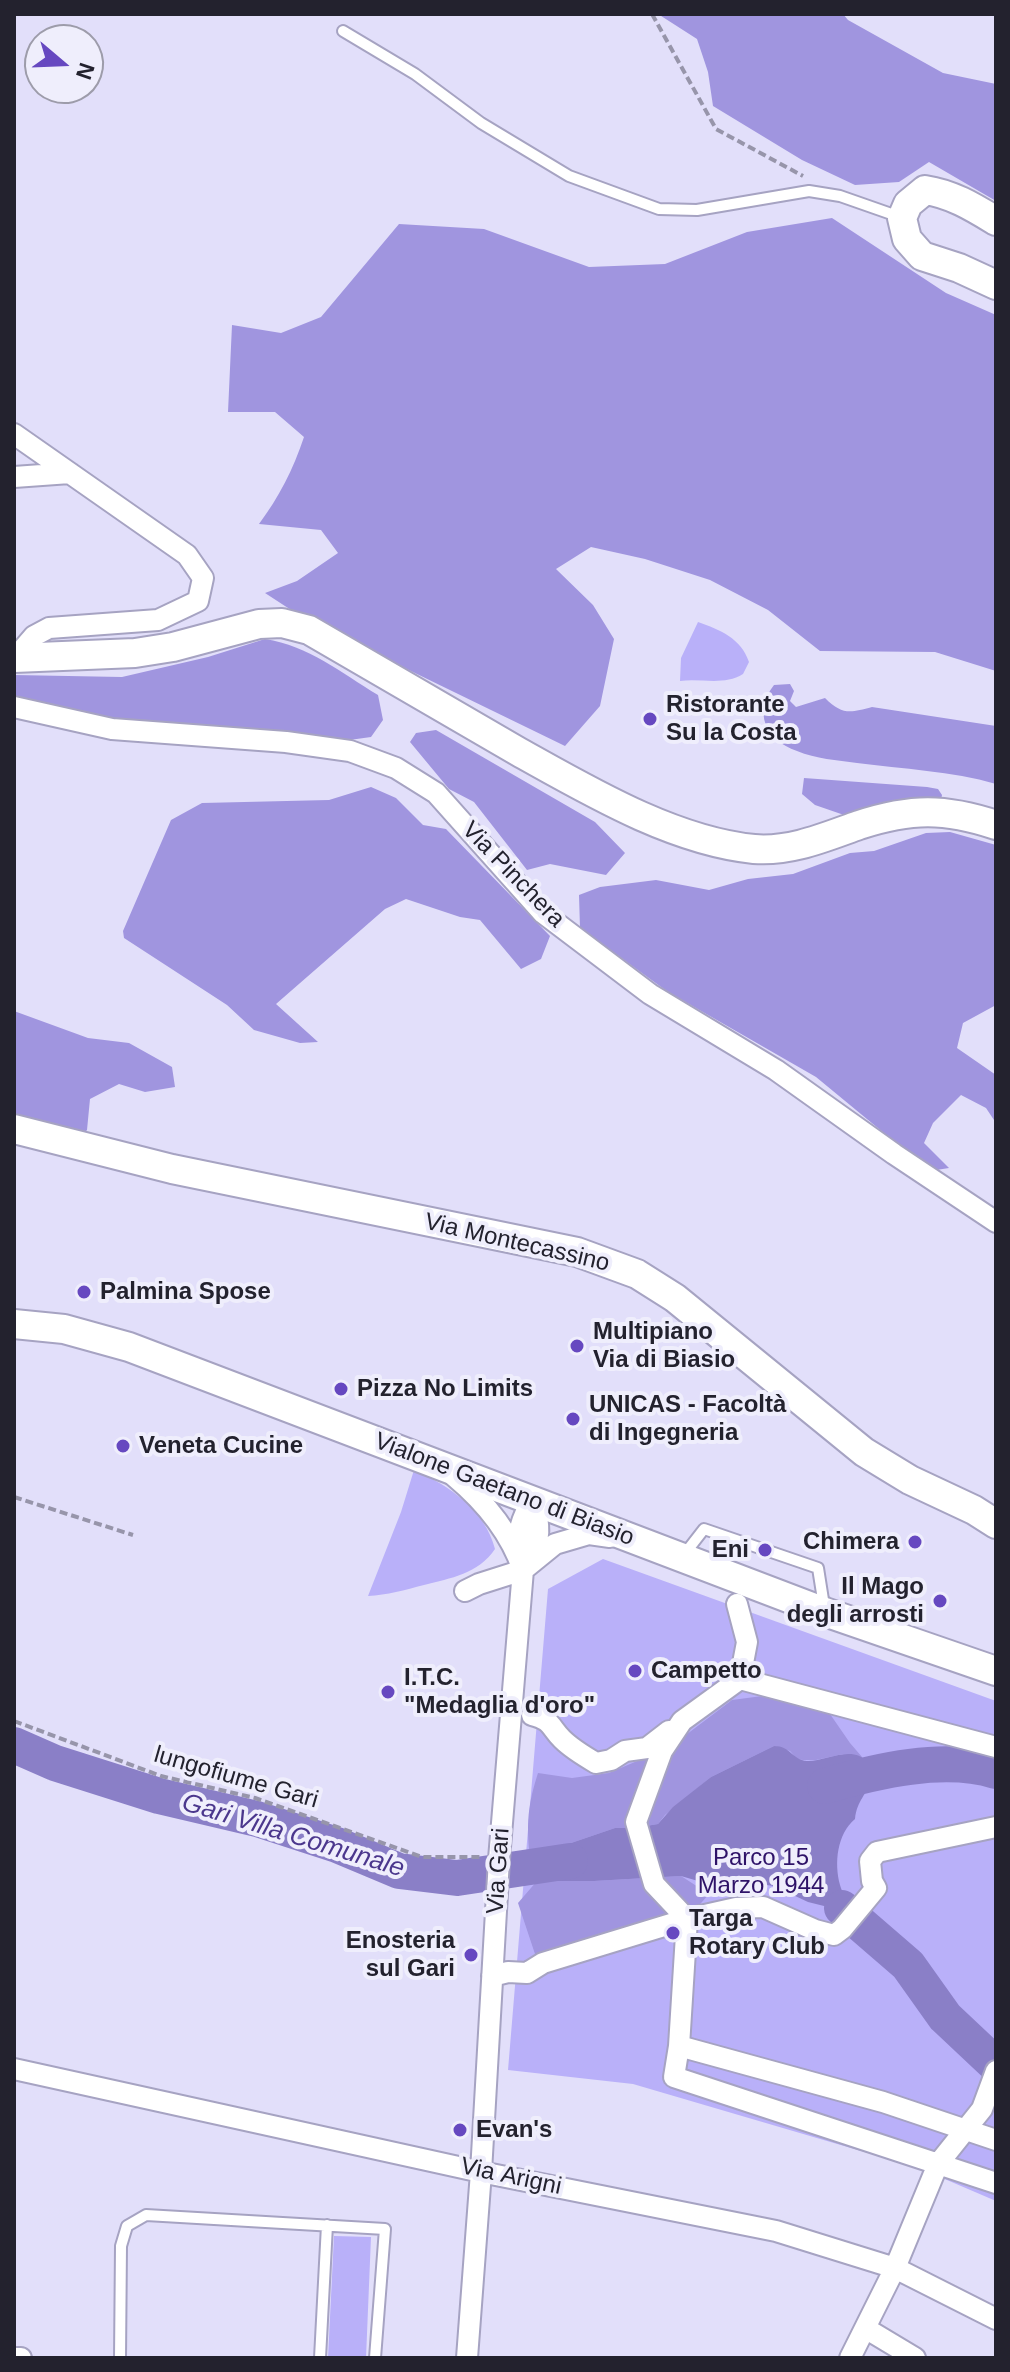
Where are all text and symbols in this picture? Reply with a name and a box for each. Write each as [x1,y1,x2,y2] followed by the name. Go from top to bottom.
[24,24,104,104] north arrow
[71,60,100,83] text: N
[666,691,797,747] place label: Ristorante Su la Costa
[641,710,659,728] marker: Ristorante Su la Costa
[456,816,570,934] street label: Via Pinchera
[422,1208,612,1278] street label: Via Montecassino
[100,1278,271,1306] place label: Palmina Spose
[75,1283,93,1301] marker: Palmina Spose
[593,1318,735,1374] place label: Multipiano Via di Biasio
[568,1337,586,1355] marker: Multipiano Via di Biasio
[357,1375,533,1403] place label: Pizza No Limits
[332,1380,350,1398] marker: Pizza No Limits
[589,1391,786,1447] place label: UNICAS - Facoltà di Ingegneria
[564,1410,582,1428] marker: UNICAS - Facoltà di Ingegneria
[370,1427,638,1553] street label: Vialone Gaetano di Biasio
[139,1432,303,1460] place label: Veneta Cucine
[114,1437,132,1455] marker: Veneta Cucine
[803,1528,899,1556] place label: Chimera
[906,1533,924,1551] marker: Chimera
[712,1536,749,1564] place label: Eni
[756,1541,774,1559] marker: Eni
[787,1573,924,1629] place label: Il Mago degli arrosti
[931,1592,949,1610] marker: Il Mago degli arrosti
[651,1657,762,1685] place label: Campetto
[626,1662,644,1680] marker: Campetto
[404,1664,595,1720] place label: I.T.C. "Medaglia d'oro"
[379,1683,397,1701] marker: I.T.C. "Medaglia d'oro"
[151,1741,321,1815] street label: lungofiume Gari
[178,1787,408,1885] water label: Gari Villa Comunale
[482,1827,516,1915] street label: Via Gari
[698,1844,824,1900] park label: Parco 15 Marzo 1944
[689,1905,825,1961] place label: Targa Rotary Club
[664,1924,682,1942] marker: Targa Rotary Club
[346,1927,455,1983] place label: Enosteria sul Gari
[462,1946,480,1964] marker: Enosteria sul Gari
[476,2116,552,2144] place label: Evan's
[451,2121,469,2139] marker: Evan's
[458,2152,564,2202] street label: Via Arigni

